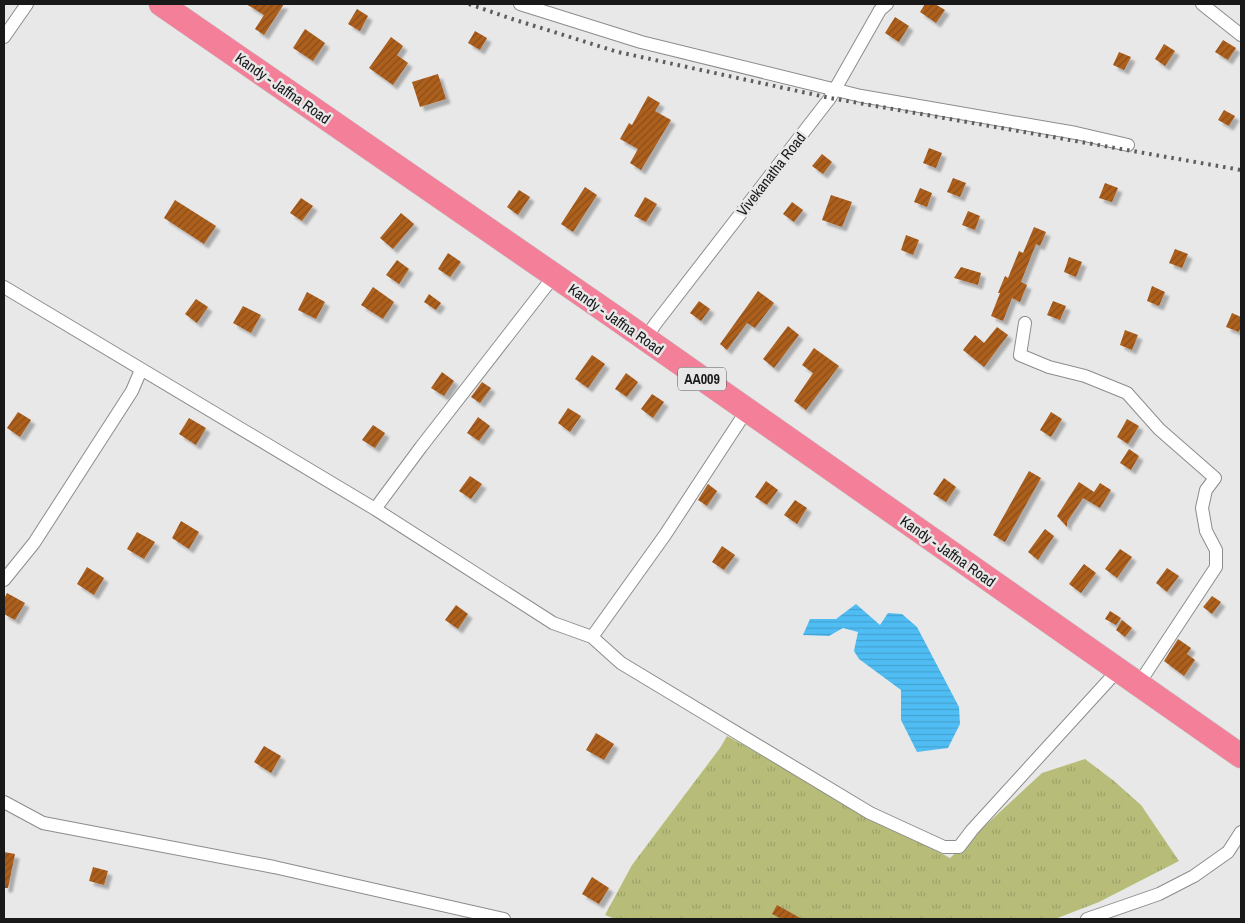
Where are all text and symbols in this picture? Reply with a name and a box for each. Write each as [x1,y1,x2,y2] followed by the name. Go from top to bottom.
[231,47,335,129] street label: Kandy - Jaffna Road
[732,128,810,220] street label: Vivekanatha Road
[564,278,668,360] street label: Kandy - Jaffna Road
[678,368,726,390] road number: AA009
[896,510,1000,592] street label: Kandy - Jaffna Road

